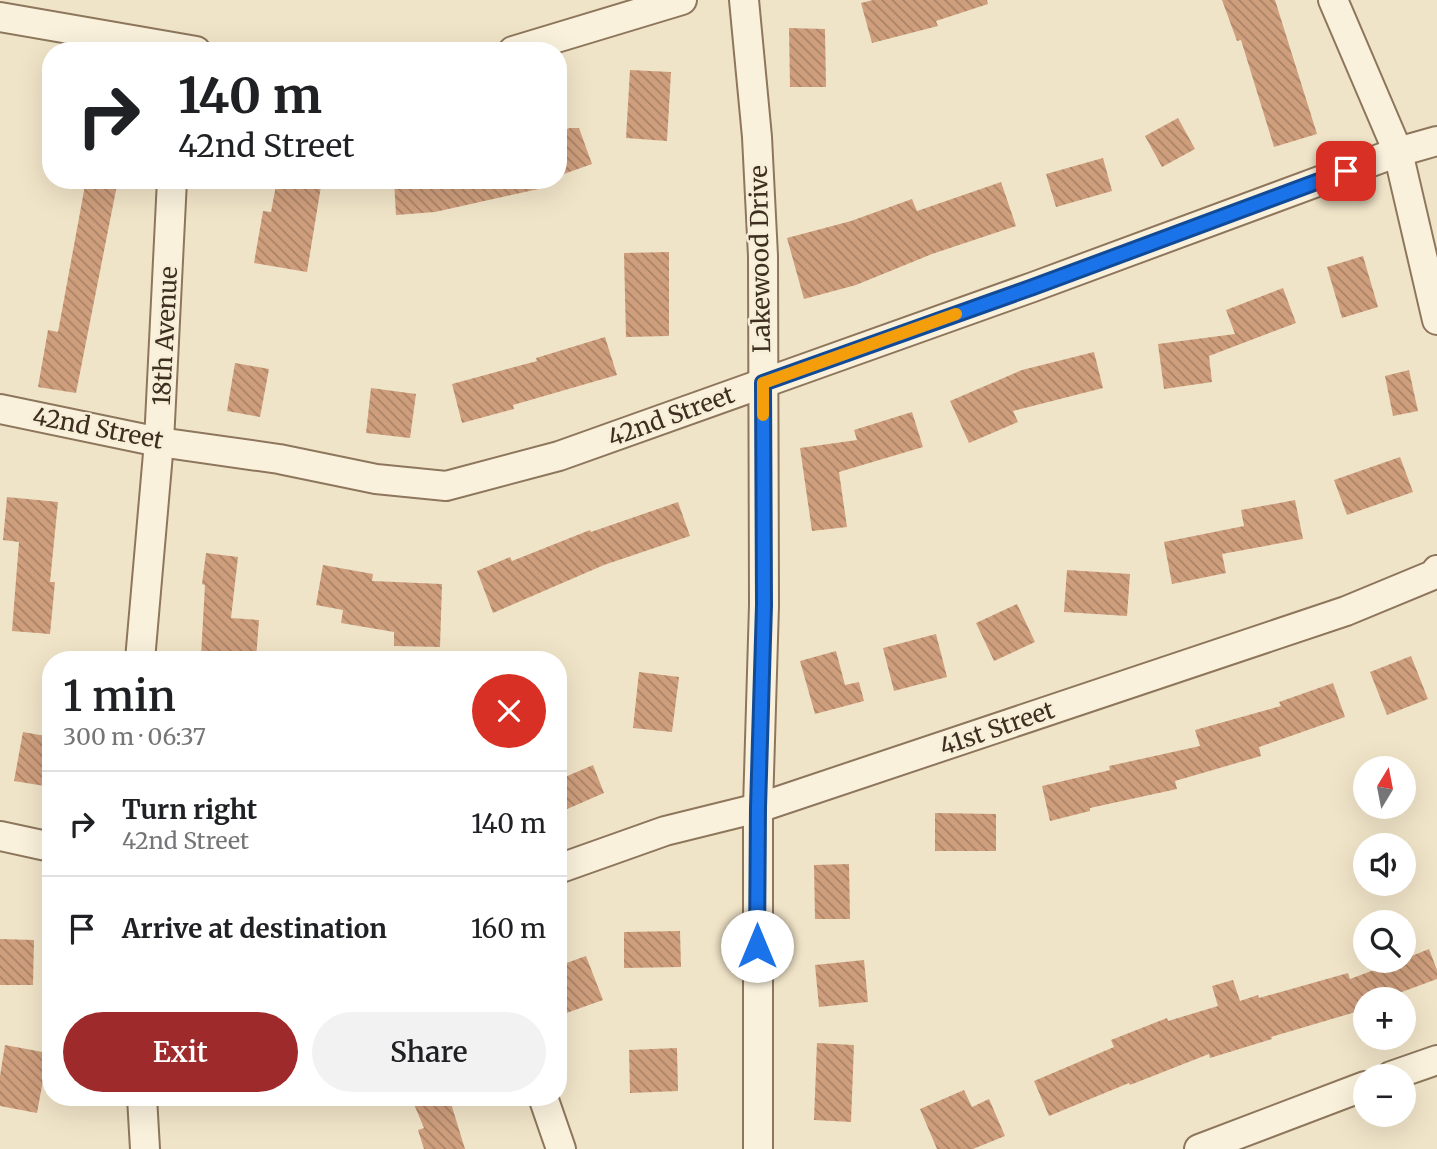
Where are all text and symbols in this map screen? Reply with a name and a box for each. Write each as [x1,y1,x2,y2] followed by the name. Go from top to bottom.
[178,65,322,126] text: 140 m
[63,70,154,161] icon: right
[178,126,355,166] text: 42nd Street
[1316,141,1376,201] pin
[1327,152,1365,190] icon: arrive
[743,165,777,353] street label: Lakewood Drive
[146,266,184,406] street label: 18th Avenue
[603,379,739,453] street label: 42nd Street
[30,400,167,456] street label: 42nd Street
[63,670,176,722] text: 1 min
[472,674,546,748] button: close
[936,694,1059,762] street label: 41st Street
[63,722,206,751] text: 300 m · 06:37
[1353,756,1416,819] north arrow
[1353,756,1416,1127] map controls
[122,793,257,826] text: Turn right
[63,805,101,843] icon: right
[471,807,546,840] text: 140 m
[122,826,249,855] text: 42nd Street
[1353,833,1416,896] button: sound
[720,909,794,983] position arrow
[63,910,101,948] icon: arrive
[1353,910,1416,973] button: search
[122,912,387,945] text: Arrive at destination
[471,912,546,945] text: 160 m
[1353,987,1416,1050] button: +
[63,1012,298,1092] button: Exit
[312,1012,546,1092] button: Share
[1353,1064,1416,1127] button: −

